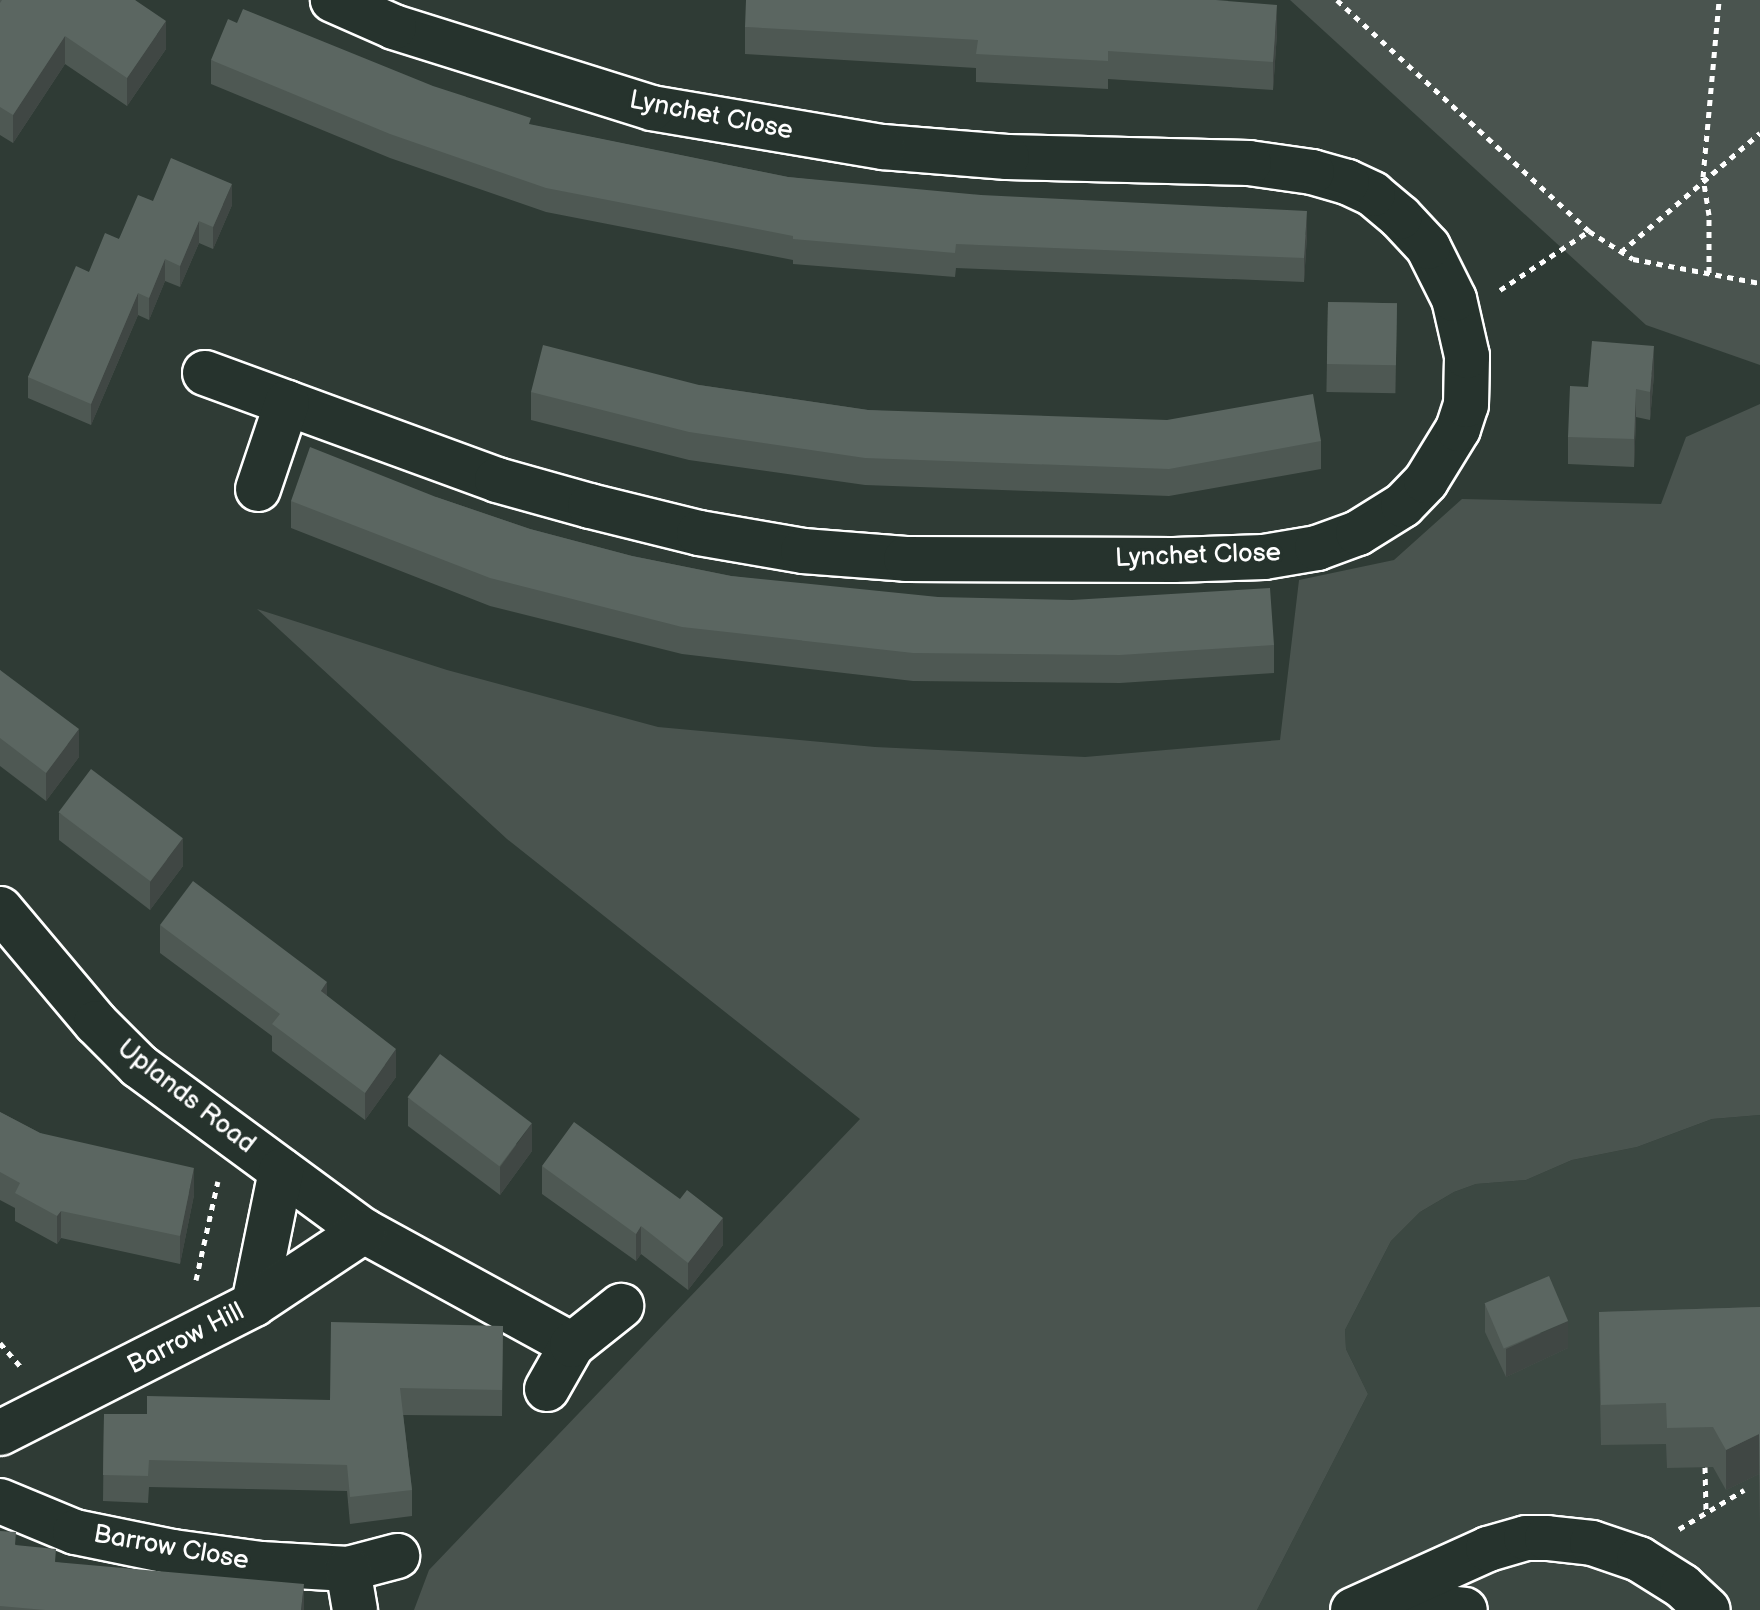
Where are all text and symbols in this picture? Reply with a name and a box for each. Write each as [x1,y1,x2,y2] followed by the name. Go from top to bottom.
[627,85,795,147] street label: Lynchet Close
[1114,538,1282,574] street label: Lynchet Close
[111,1033,261,1161] street label: Uplands Road
[123,1296,249,1382] street label: Barrow Hill
[91,1519,251,1577] street label: Barrow Close

